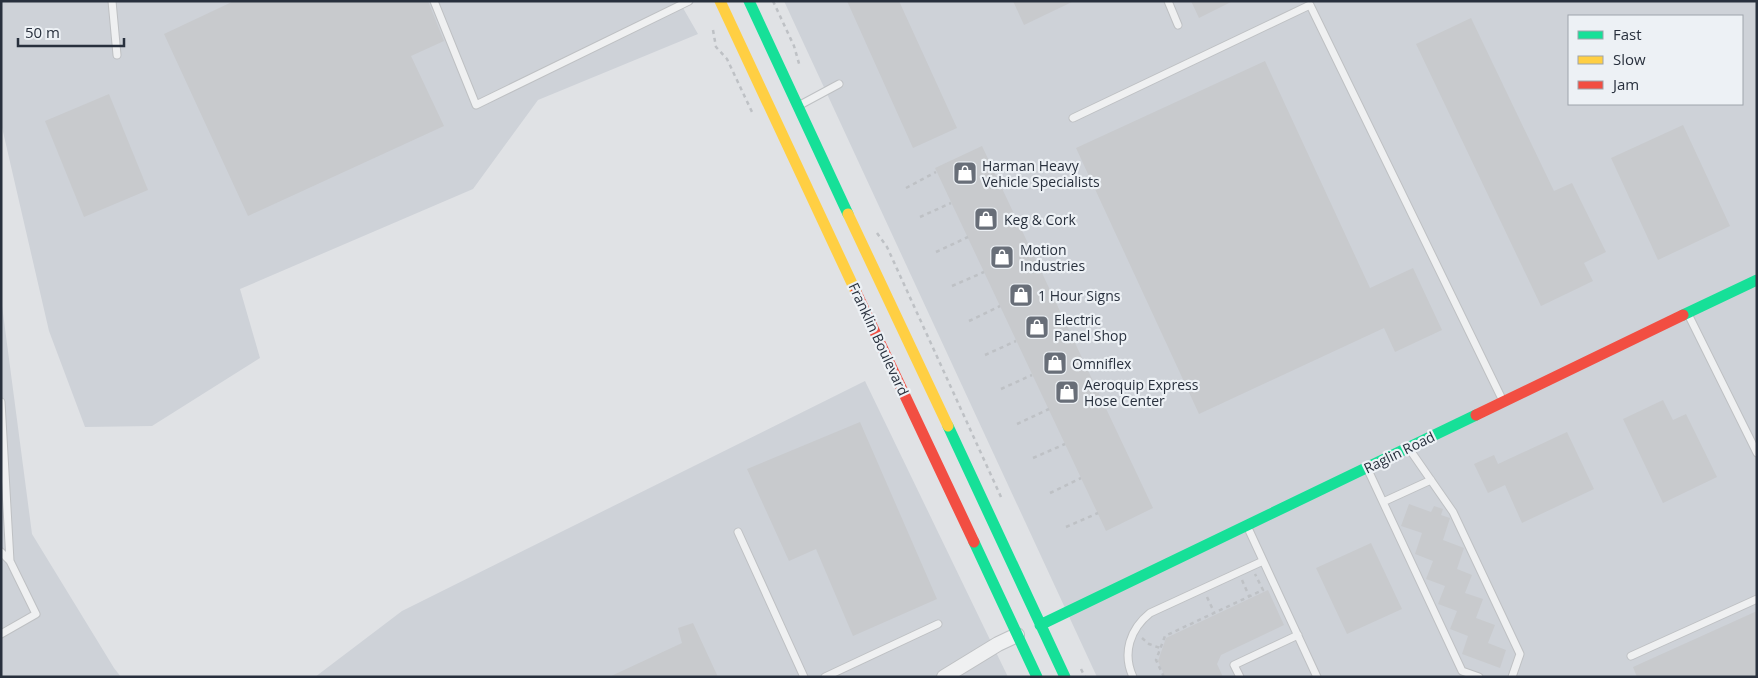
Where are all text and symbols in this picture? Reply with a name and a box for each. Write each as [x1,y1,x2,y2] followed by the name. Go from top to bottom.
[18,15,124,47] scale bar
[1568,15,1743,105] legend
[25,22,60,42] text: 50 m
[1613,24,1642,44] text: Fast
[1613,49,1646,69] text: Slow
[1611,74,1639,94] text: Jam
[982,156,1100,191] place label: Harman Heavy Vehicle Specialists
[952,160,978,186] shop icon: Harman Heavy Vehicle Specialists
[973,206,999,232] shop icon: Keg & Cork
[1004,210,1076,229] place label: Keg & Cork
[1020,240,1085,275] place label: Motion Industries
[989,244,1015,270] shop icon: Motion Industries
[845,279,913,399] street label: Franklin Boulevard
[1008,282,1034,308] shop icon: 1 Hour Signs
[1038,286,1121,305] place label: 1 Hour Signs
[1054,310,1127,345] place label: Electric Panel Shop
[1024,314,1050,340] shop icon: Electric Panel Shop
[1042,350,1068,376] shop icon: Omniflex
[1072,354,1132,373] place label: Omniflex
[1084,375,1199,410] place label: Aeroquip Express Hose Center
[1054,379,1080,405] shop icon: Aeroquip Express Hose Center
[1360,427,1438,477] street label: Raglin Road

